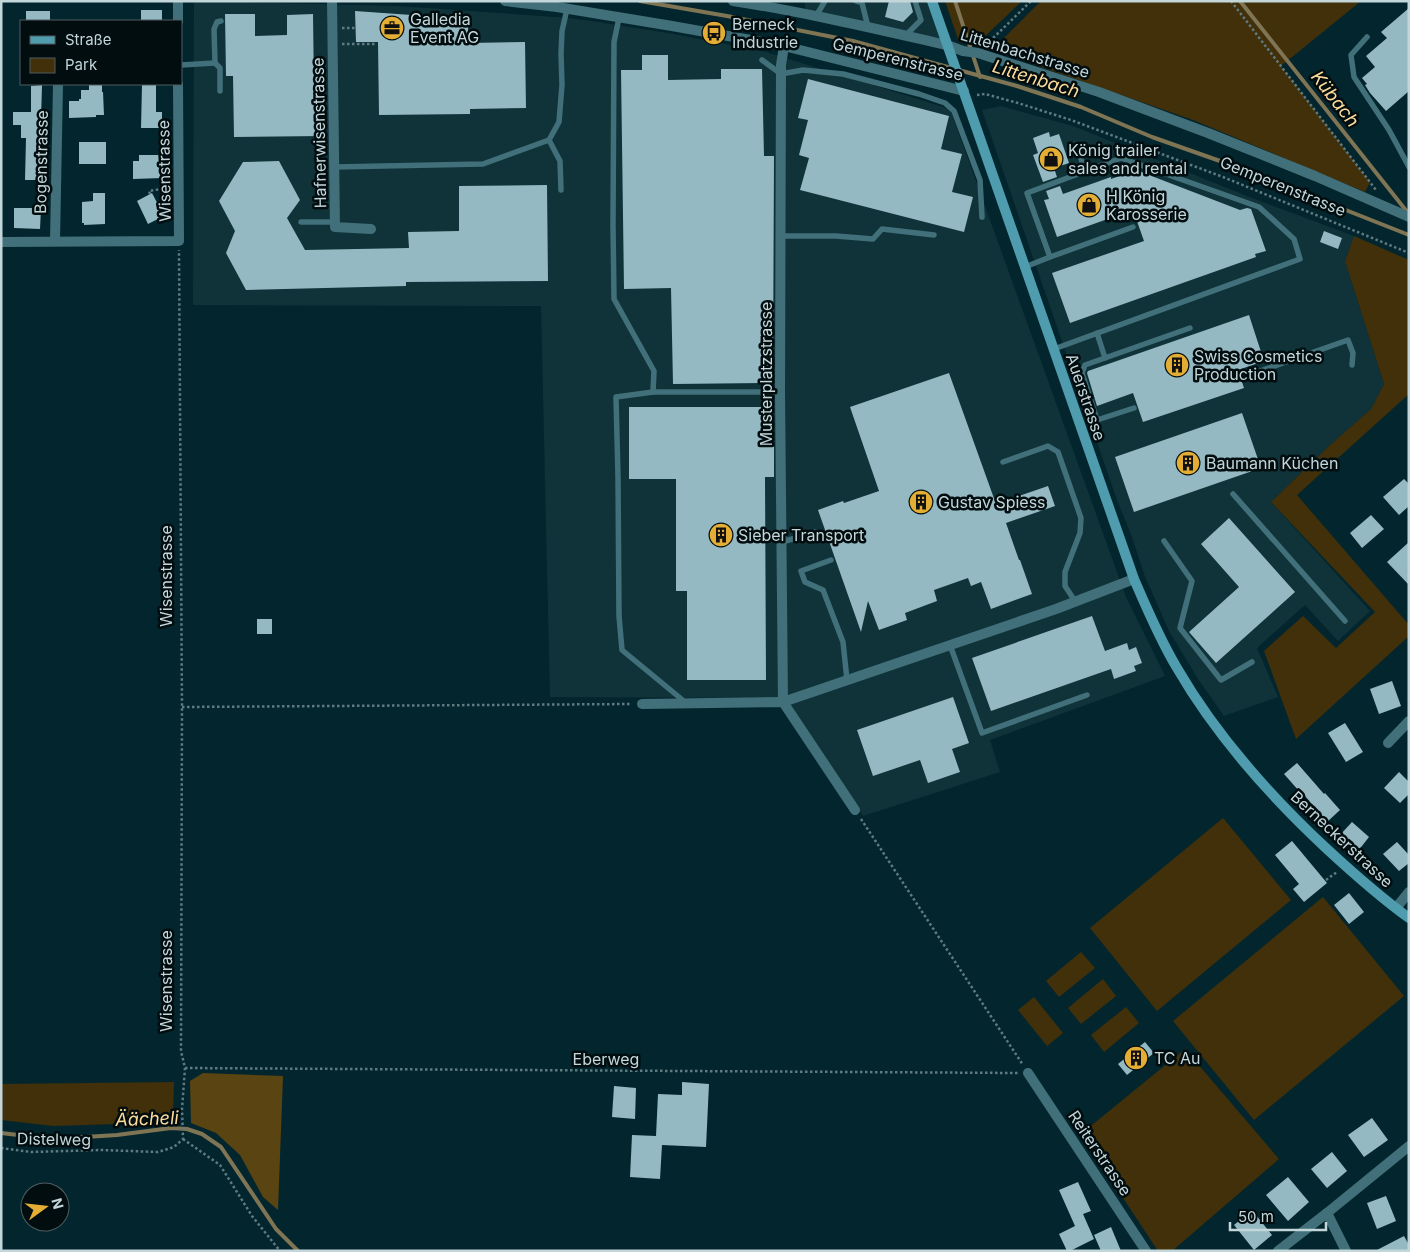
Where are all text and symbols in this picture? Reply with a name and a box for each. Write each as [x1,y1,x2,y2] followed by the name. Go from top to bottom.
[410,9,479,47] place label: Galledia Event AG
[732,14,798,52] place label: Berneck Industrie
[379,15,405,41] office icon: Galledia Event AG
[20,20,182,85] legend
[701,20,727,46] bus stop icon: Berneck Industrie
[958,24,1092,82] street label: Littenbachstrasse
[65,30,112,49] text: Straße
[831,33,965,85] street label: Gemperenstrasse
[65,55,98,74] text: Park
[990,56,1082,102] water label: Littenbach
[308,57,330,209] street label: Hafnerwisenstrasse
[1307,67,1364,131] water label: Kübach
[30,110,52,214] street label: Bogenstrasse
[153,120,175,222] street label: Wisenstrasse
[1068,140,1187,178] place label: König trailer sales and rental
[1038,146,1064,172] shop icon: König trailer sales and rental
[1217,152,1349,220] street label: Gemperenstrasse
[1106,186,1187,224] place label: H König Karosserie
[1076,192,1102,218] shop icon: H König Karosserie
[756,302,776,446] street label: Musterplatzstrasse
[1194,346,1322,384] place label: Swiss Cosmetics Production
[1062,351,1110,443] street label: Auerstrasse
[1164,352,1190,378] building icon: Swiss Cosmetics Production
[1175,450,1201,476] building icon: Baumann Küchen
[1206,453,1338,473] place label: Baumann Küchen
[908,489,934,515] building icon: Gustav Spiess
[938,492,1046,512] place label: Gustav Spiess
[708,522,734,548] building icon: Sieber Transport
[156,525,176,627] street label: Wisenstrasse
[738,525,864,545] place label: Sieber Transport
[1287,786,1397,892] street label: Berneckerstrasse
[156,930,176,1032] street label: Wisenstrasse
[1123,1045,1149,1071] building icon: TC Au
[1154,1048,1201,1068] place label: TC Au
[573,1049,639,1069] street label: Eberweg
[114,1106,180,1130] water label: Äächeli
[1064,1107,1136,1199] street label: Reiterstrasse
[17,1128,91,1150] street label: Distelweg
[20,1182,70,1232] north arrow
[48,1196,68,1211] text: N
[1230,1200,1326,1232] scale bar
[1238,1207,1274,1226] text: 50 m

